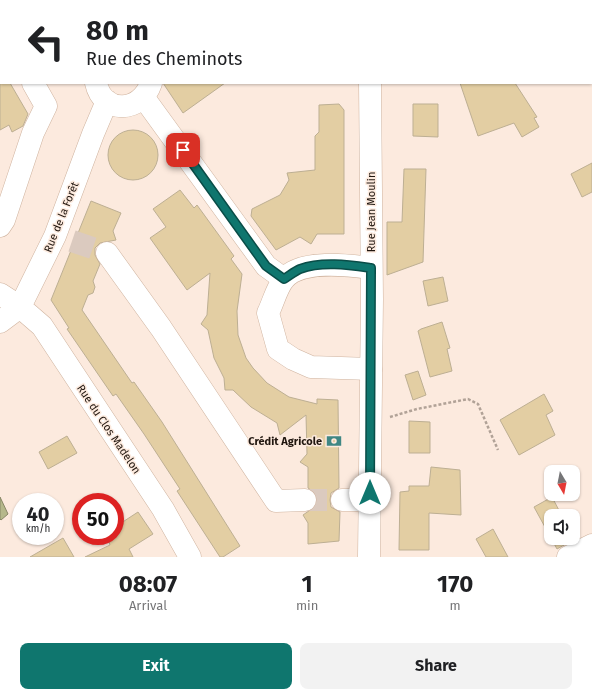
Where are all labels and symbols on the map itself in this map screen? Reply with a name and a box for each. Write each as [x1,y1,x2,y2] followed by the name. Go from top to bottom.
[166,133,200,167] pin
[365,172,378,252] street label: Rue Jean Moulin
[41,180,82,254] street label: Rue de la Forêt
[74,382,143,476] street label: Rue du Clos Madelon
[325,432,343,450] bank icon: Crédit Agricole
[248,435,322,448] place label: Crédit Agricole
[544,465,580,501] north arrow
[349,472,391,514] position arrow
[72,493,124,545] speed limit sign: 50

